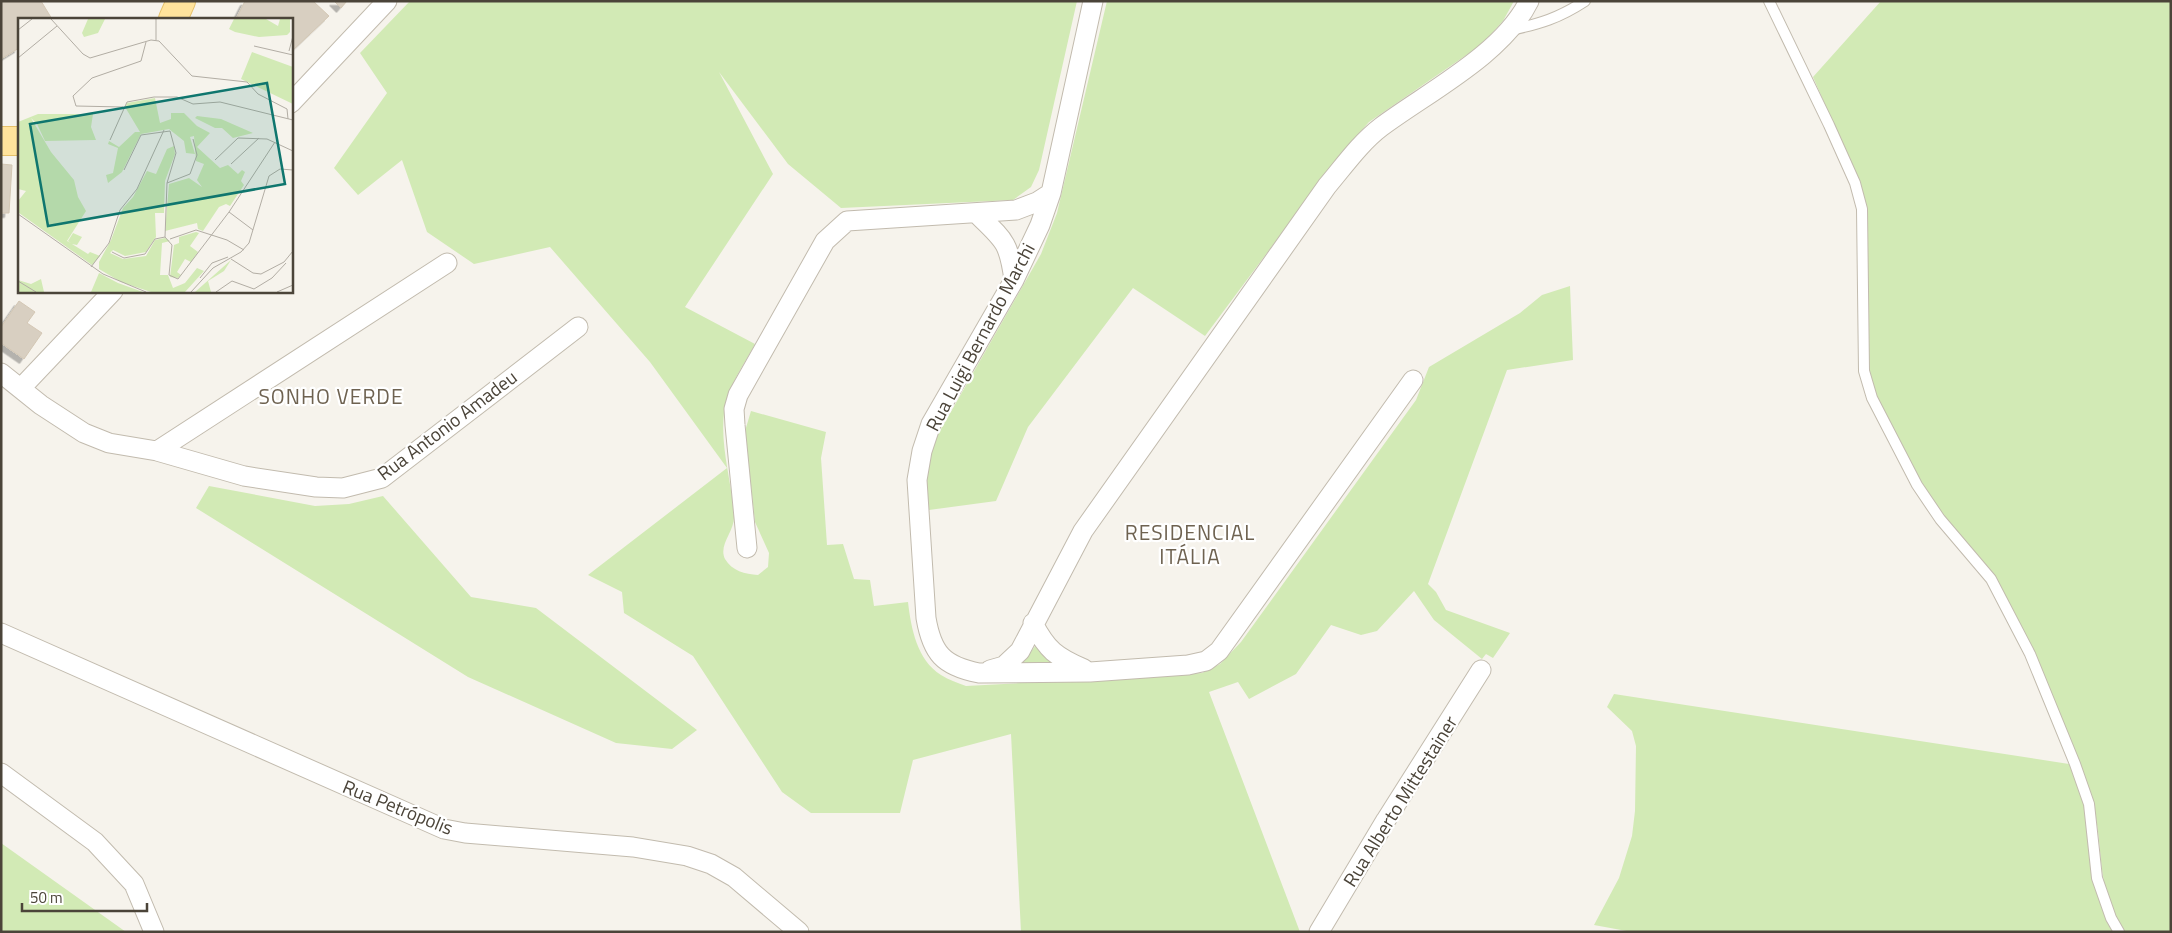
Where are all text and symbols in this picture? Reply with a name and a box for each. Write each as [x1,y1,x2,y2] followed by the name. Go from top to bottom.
[18,18,292,292] inset map
[918,237,1042,436] street label: Rua Luigi Bernardo Marchi
[371,362,523,487] street label: Rua Antonio Amadeu
[258,380,404,412] district label: SONHO VERDE
[1125,516,1255,572] district label: RESIDENCIAL ITÁLIA
[1335,709,1464,892] street label: Rua Alberto Mittestainer
[339,771,458,842] street label: Rua Petrópolis
[22,880,148,912] scale bar
[30,886,63,909] text: 50 m

